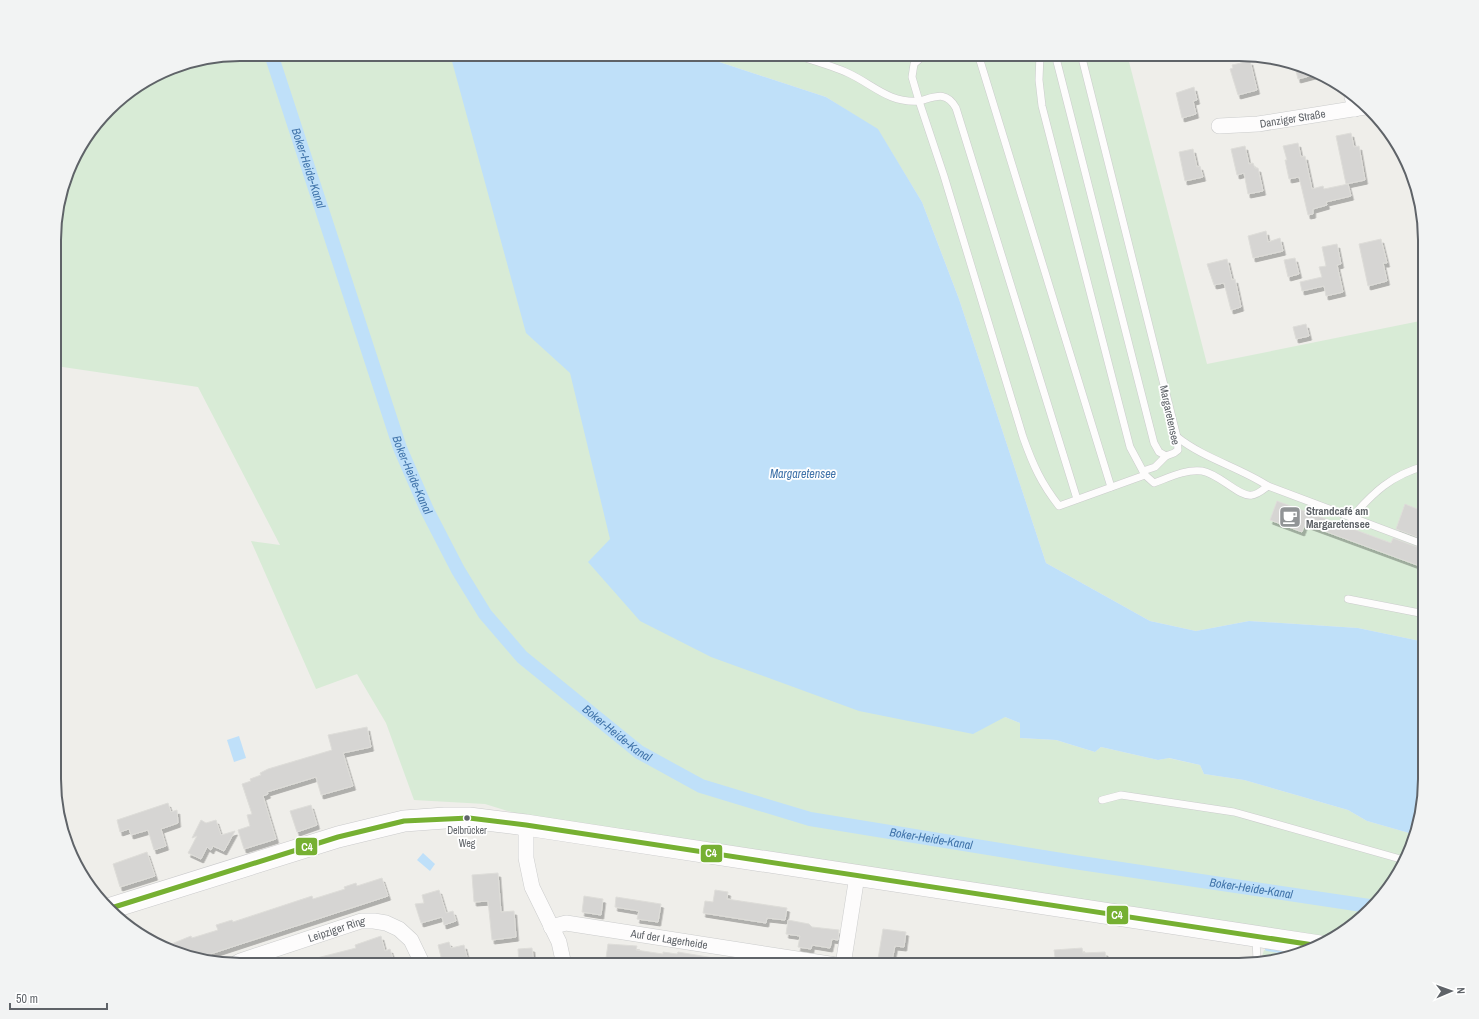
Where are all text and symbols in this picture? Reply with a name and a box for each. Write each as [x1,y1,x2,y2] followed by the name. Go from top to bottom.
[1259,106,1326,131] street label: Danziger Straße
[288,126,329,211] water label: Boker-Heide-Kanal
[1157,384,1183,446] street label: Margaretensee
[389,434,436,518] water label: Boker-Heide-Kanal
[770,466,837,482] water label: Margaretensee
[1277,504,1303,530] cafe icon: Strandcafé am Margaretensee
[1306,504,1370,531] place label: Strandcafé am Margaretensee
[579,701,655,766] water label: Boker-Heide-Kanal
[462,813,472,823] marker: Delbrücker Weg
[447,824,487,850] place label: Delbrücker Weg
[888,824,974,853] water label: Boker-Heide-Kanal
[295,837,318,856] line badge: C4
[301,840,313,854] text: C4
[700,844,723,863] line badge: C4
[705,846,717,860] text: C4
[1209,874,1295,903] water label: Boker-Heide-Kanal
[1106,905,1129,925] line badge: C4
[1111,908,1123,922] text: C4
[306,914,365,945] street label: Leipziger Ring
[629,926,709,952] street label: Auf der Lagerheide
[1431,971,1471,1011] north arrow
[10,985,107,1011] scale bar
[1454,987,1468,994] text: N
[16,991,38,1007] text: 50 m

